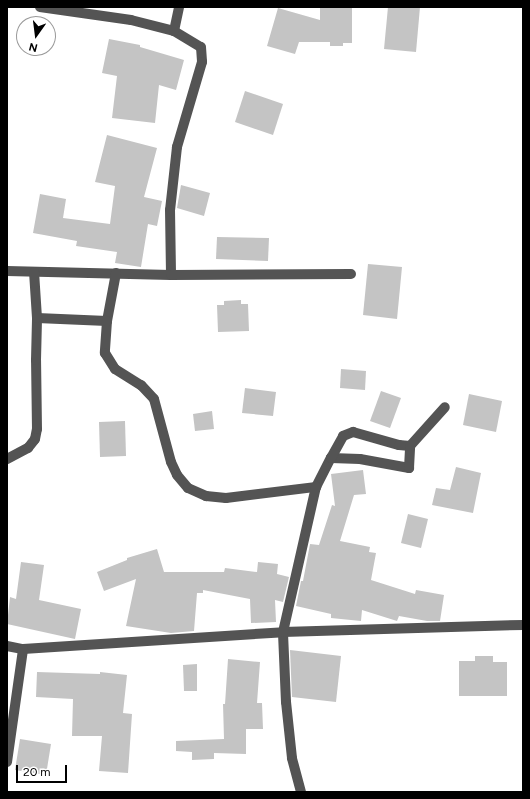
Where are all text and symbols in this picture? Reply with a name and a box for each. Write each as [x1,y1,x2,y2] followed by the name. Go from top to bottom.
[16,16,56,56] north arrow
[28,40,39,54] text: N
[18,757,69,783] scale bar
[23,765,51,779] text: 20 m

